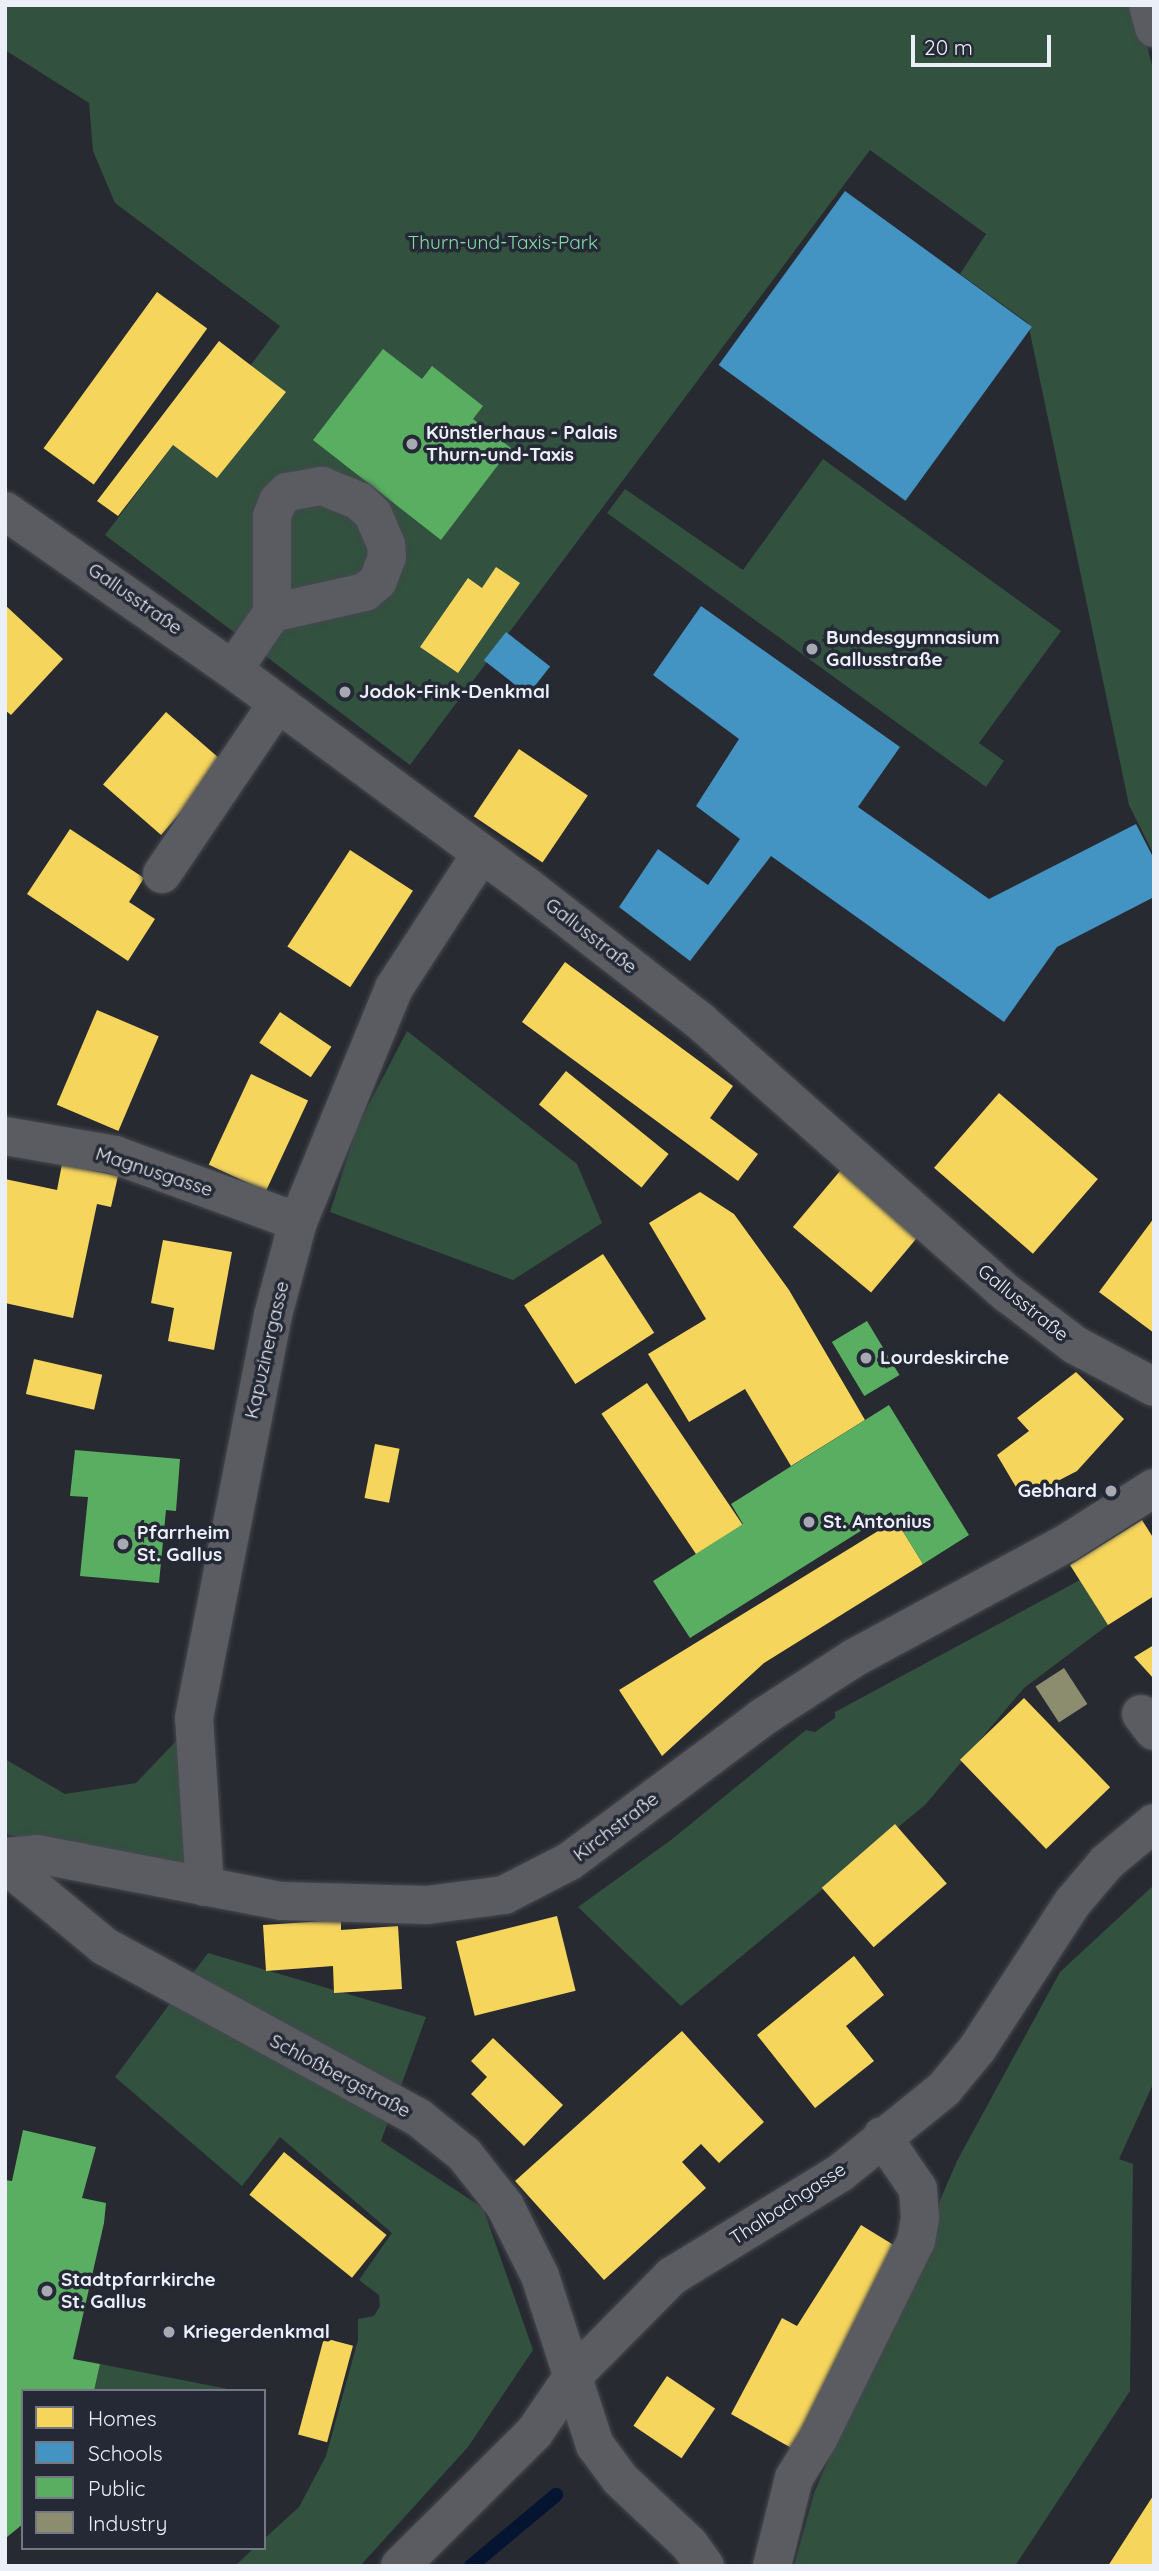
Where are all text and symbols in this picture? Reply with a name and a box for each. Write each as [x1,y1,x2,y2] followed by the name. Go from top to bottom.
[914,21,1054,65] scale bar
[924,34,973,60] text: 20 m
[408,232,598,254] park label: Thurn-und-Taxis-Park
[426,422,617,466] place label: Künstlerhaus - Palais Thurn-und-Taxis
[404,436,420,452] marker: Künstlerhaus - Palais Thurn-und-Taxis
[84,558,186,640] street label: Gallusstraße
[826,627,1000,671] place label: Bundesgymnasium Gallusstraße
[804,641,820,657] marker: Bundesgymnasium Gallusstraße
[359,681,550,703] place label: Jodok-Fink-Denkmal
[337,684,353,700] marker: Jodok-Fink-Denkmal
[541,893,641,979] street label: Gallusstraße
[93,1142,215,1202] street label: Magnusgasse
[973,1260,1073,1346] street label: Gallusstraße
[240,1279,294,1421] street label: Kapuzinergasse
[880,1347,1009,1369] place label: Lourdeskirche
[858,1350,874,1366] marker: Lourdeskirche
[1018,1480,1097,1502] place label: Gebhard
[1103,1483,1119,1499] marker: Gebhard
[823,1511,931,1533] place label: St. Antonius
[801,1514,817,1530] marker: St. Antonius
[137,1522,230,1566] place label: Pfarrheim St. Gallus
[115,1536,131,1552] marker: Pfarrheim St. Gallus
[569,1788,663,1866] street label: Kirchstraße
[266,2029,414,2123] street label: Schloßbergstraße
[726,2158,850,2250] street label: Thalbachgasse
[61,2269,216,2313] place label: Stadtpfarrkirche St. Gallus
[39,2283,55,2299] marker: Stadtpfarrkirche St. Gallus
[183,2321,330,2343] place label: Kriegerdenkmal
[161,2324,177,2340] marker: Kriegerdenkmal
[21,2389,266,2550] legend
[88,2405,157,2431] text: Homes
[88,2440,163,2466] text: Schools
[88,2475,145,2501] text: Public
[88,2510,167,2536] text: Industry

